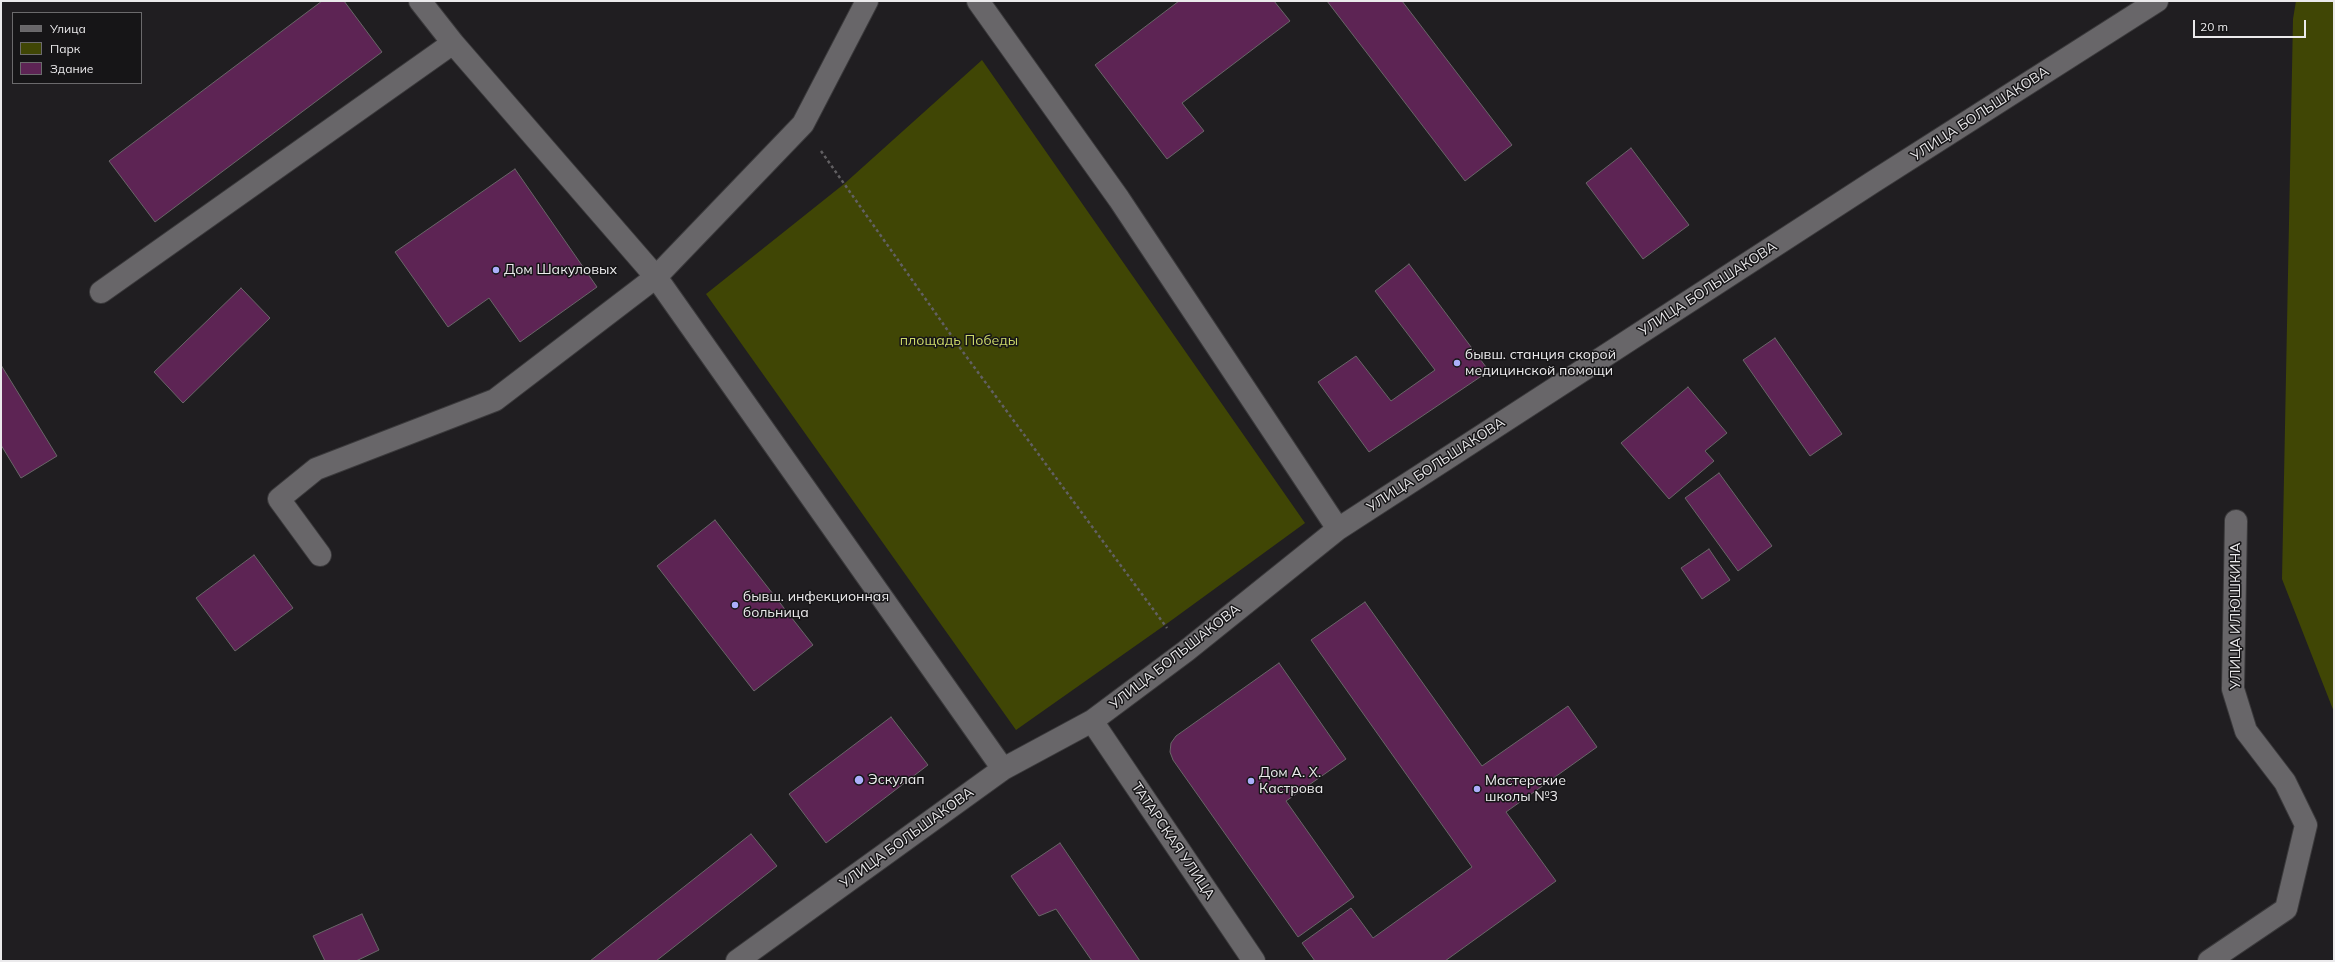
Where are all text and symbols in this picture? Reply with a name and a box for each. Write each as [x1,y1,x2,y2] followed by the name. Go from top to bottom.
[12,12,142,84] legend
[2195,12,2308,38] scale bar
[2200,19,2228,34] text: 20 m
[50,21,86,36] text: Улица
[50,41,80,56] text: Парк
[50,61,93,76] text: Здание
[1908,63,2052,165] street label: УЛИЦА БОЛЬШАКОВА
[1636,238,1780,340] street label: УЛИЦА БОЛЬШАКОВА
[504,262,617,278] place label: Дом Шакуловых
[491,265,501,275] marker: Дом Шакуловых
[900,333,1018,349] park label: площадь Победы
[1465,347,1616,380] place label: бывш. станция скорой медицинской помощи
[1452,358,1462,368] marker: бывш. станция скорой медицинской помощи
[1364,414,1508,516] street label: УЛИЦА БОЛЬШАКОВА
[2228,542,2244,690] street label: УЛИЦА ИЛЮШКИНА
[743,589,889,622] place label: бывш. инфекционная больница
[730,600,740,610] marker: бывш. инфекционная больница
[1106,601,1244,713] street label: УЛИЦА БОЛЬШАКОВА
[1259,765,1323,798] place label: Дом А. Х. Кастрова
[868,772,925,788] place label: Эскулап
[1485,773,1566,806] place label: Мастерские школы №3
[853,774,865,786] marker: Эскулап
[1246,776,1256,786] marker: Дом А. Х. Кастрова
[1128,779,1218,903] street label: ТАТАРСКАЯ УЛИЦА
[837,784,977,892] street label: УЛИЦА БОЛЬШАКОВА
[1472,784,1482,794] marker: Мастерские школы №3

